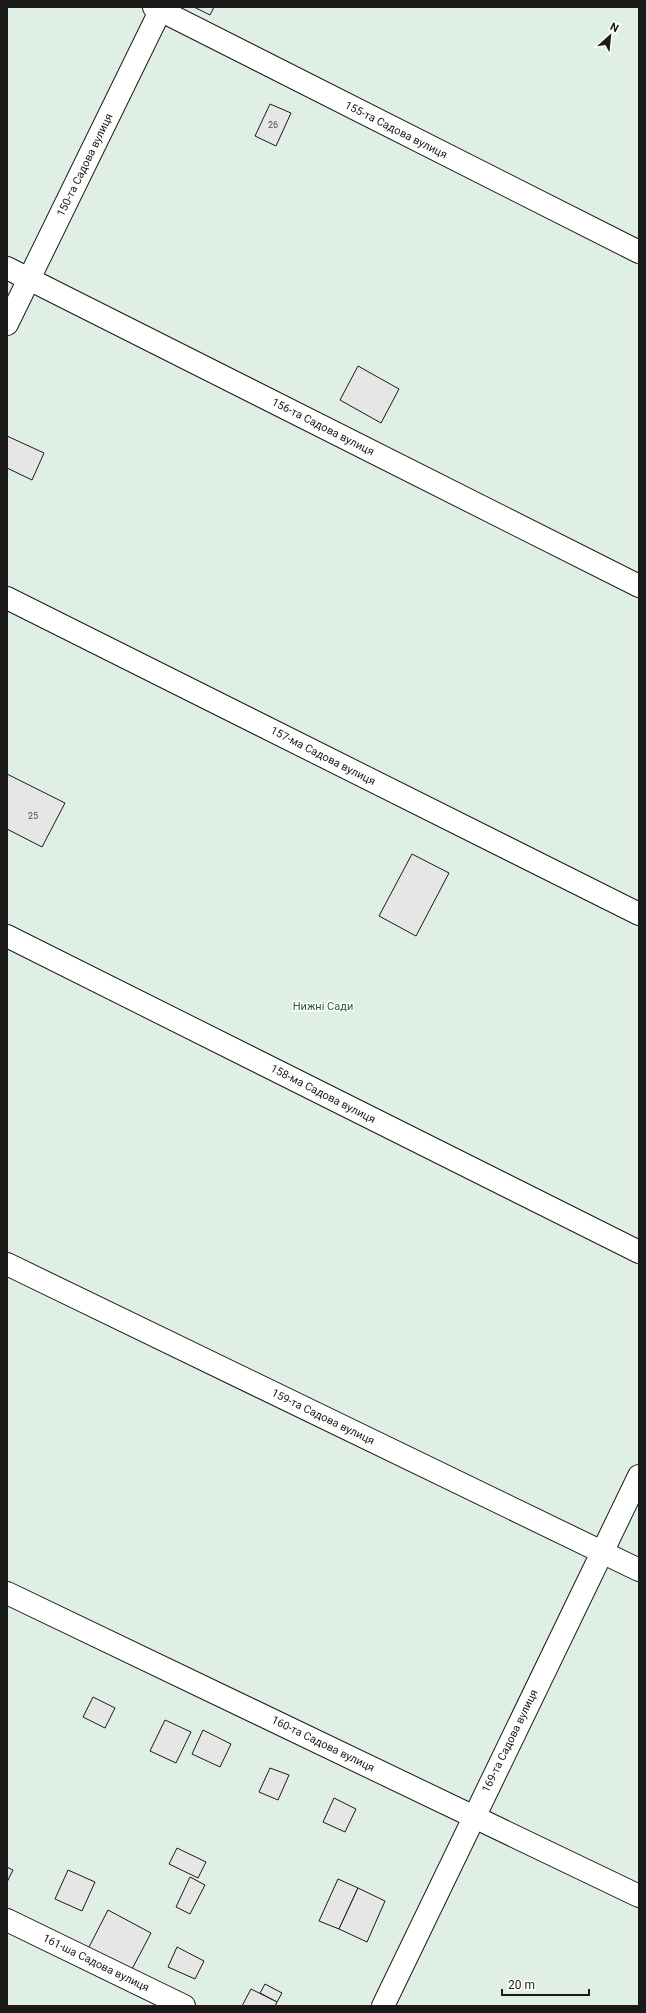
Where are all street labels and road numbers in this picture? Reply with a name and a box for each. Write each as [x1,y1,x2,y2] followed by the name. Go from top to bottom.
[343,99,449,161] street label: 155-та Садова вулиця
[54,111,116,219] street label: 150-та Садова вулиця
[270,396,376,458] street label: 156-та Садова вулиця
[268,724,378,788] street label: 157-ма Садова вулиця
[268,1062,378,1126] street label: 158-ма Садова вулиця
[269,1386,377,1448] street label: 159-та Садова вулиця
[479,1687,541,1795] street label: 169-та Садова вулиця
[269,1713,377,1775] street label: 160-та Садова вулиця
[41,1932,151,1994] street label: 161-ша Садова вулиця

